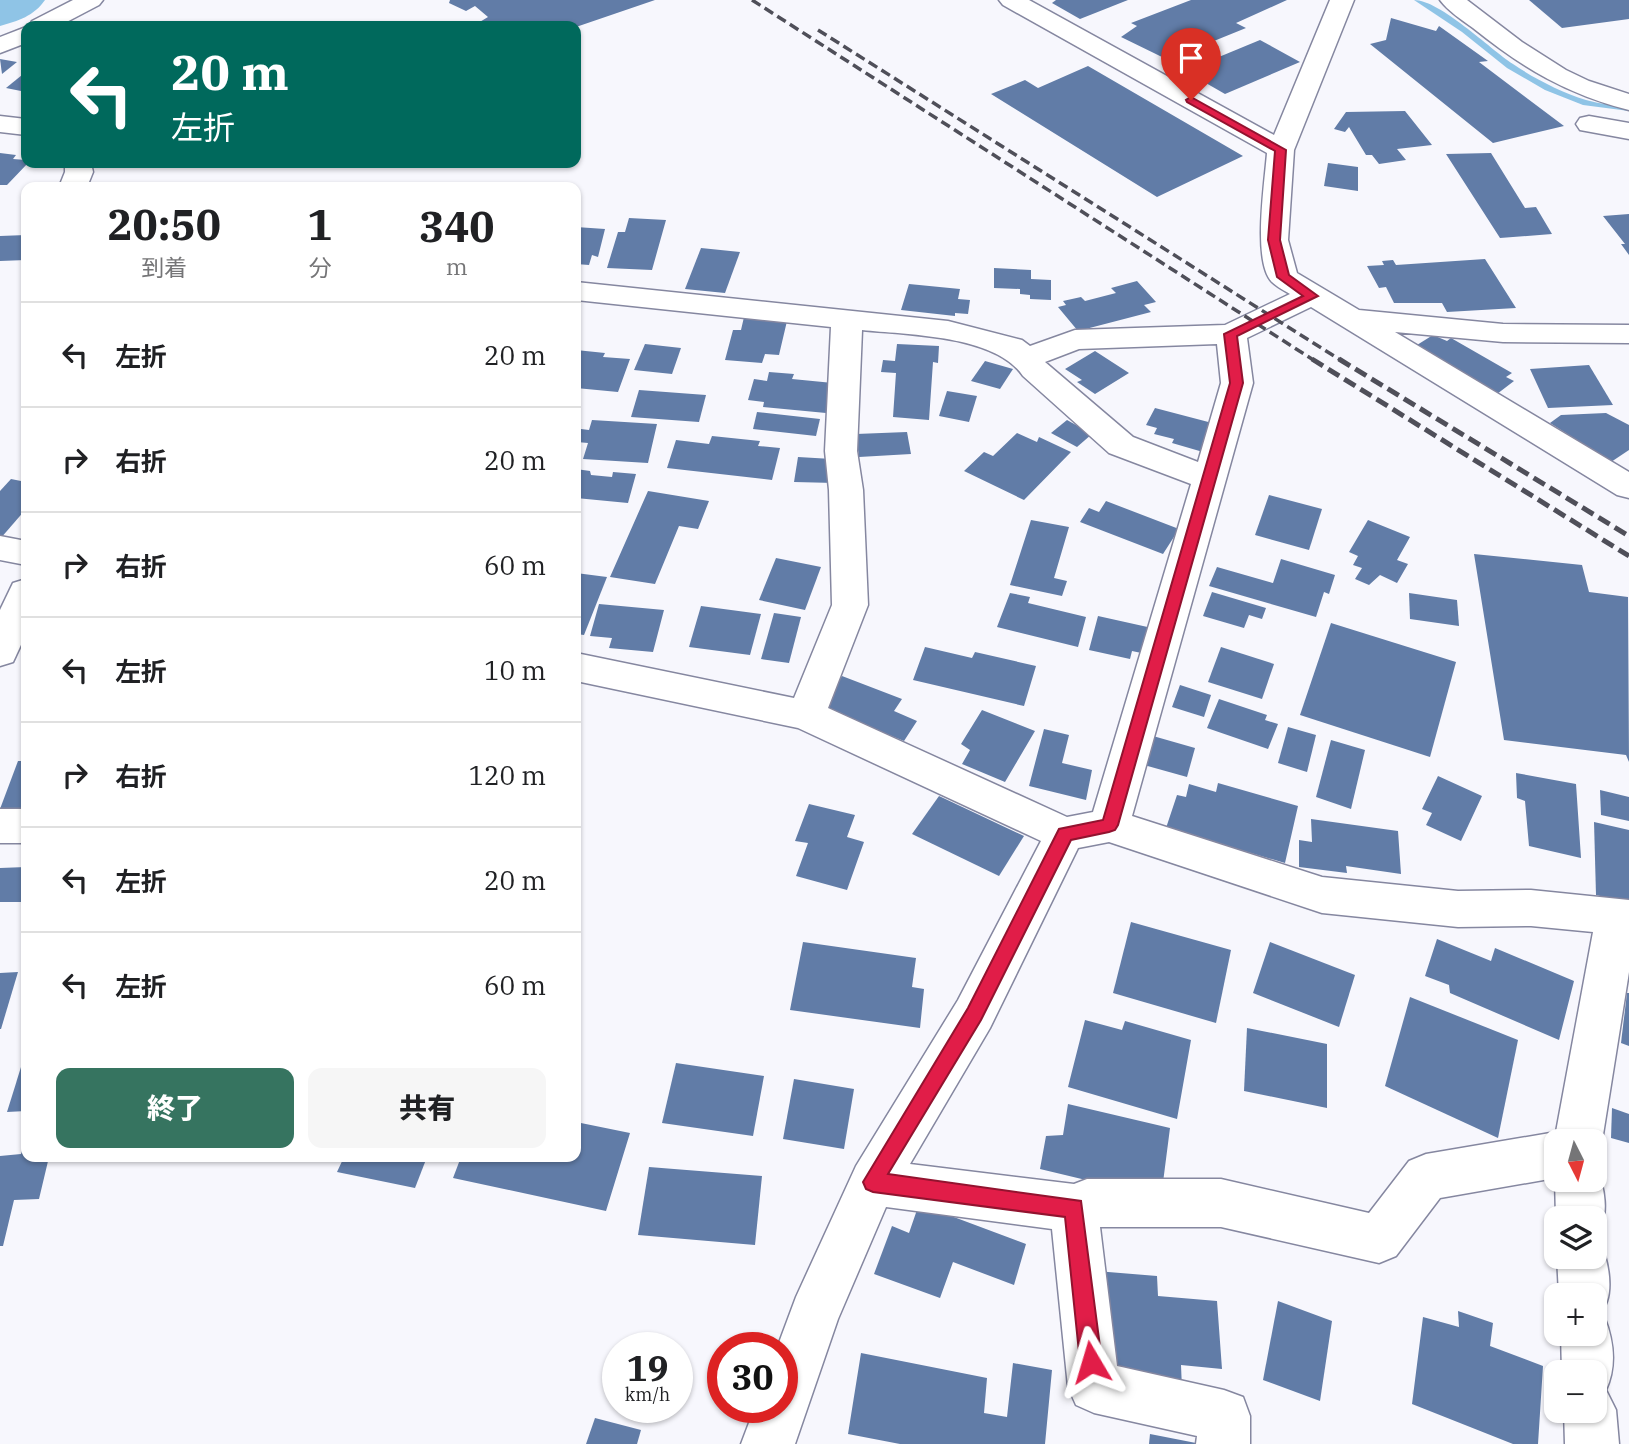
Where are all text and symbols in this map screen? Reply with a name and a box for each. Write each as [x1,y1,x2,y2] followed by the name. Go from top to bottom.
[1161,28,1221,100] pin
[1172,39,1210,77] icon: arrive
[171,40,289,103] text: 20 m
[56,49,147,140] icon: left
[171,106,235,148] text: 左折
[107,197,221,252] text: 20:50
[307,197,333,252] text: 1
[419,199,495,254] text: 340
[446,251,468,281] text: m
[141,252,187,282] text: 到着
[308,252,331,282] text: 分
[56,336,94,374] icon: left
[484,338,546,372] text: 20 m
[115,339,167,373] text: 左折
[56,441,94,479] icon: right
[484,443,546,477] text: 20 m
[115,444,167,478] text: 右折
[56,546,94,584] icon: right
[484,548,546,582] text: 60 m
[115,549,167,583] text: 右折
[56,651,94,689] icon: left
[484,653,546,687] text: 10 m
[115,654,167,688] text: 左折
[56,756,94,794] icon: right
[468,758,546,792] text: 120 m
[115,759,167,793] text: 右折
[56,861,94,899] icon: left
[484,863,546,897] text: 20 m
[115,864,167,898] text: 左折
[56,966,94,1004] icon: left
[484,968,546,1002] text: 60 m
[115,969,167,1003] text: 左折
[56,1068,294,1148] button: 終了
[308,1068,546,1148] button: 共有
[1544,1129,1606,1192] north arrow
[1544,1129,1607,1423] map controls
[1544,1206,1607,1269] button: layers
[1544,1283,1607,1346] button: +
[1054,1325,1128,1399] position arrow
[707,1332,798,1423] speed limit sign: 30
[626,1345,669,1391] text: 19
[1544,1360,1607,1423] button: −
[625,1383,670,1406] text: km/h

